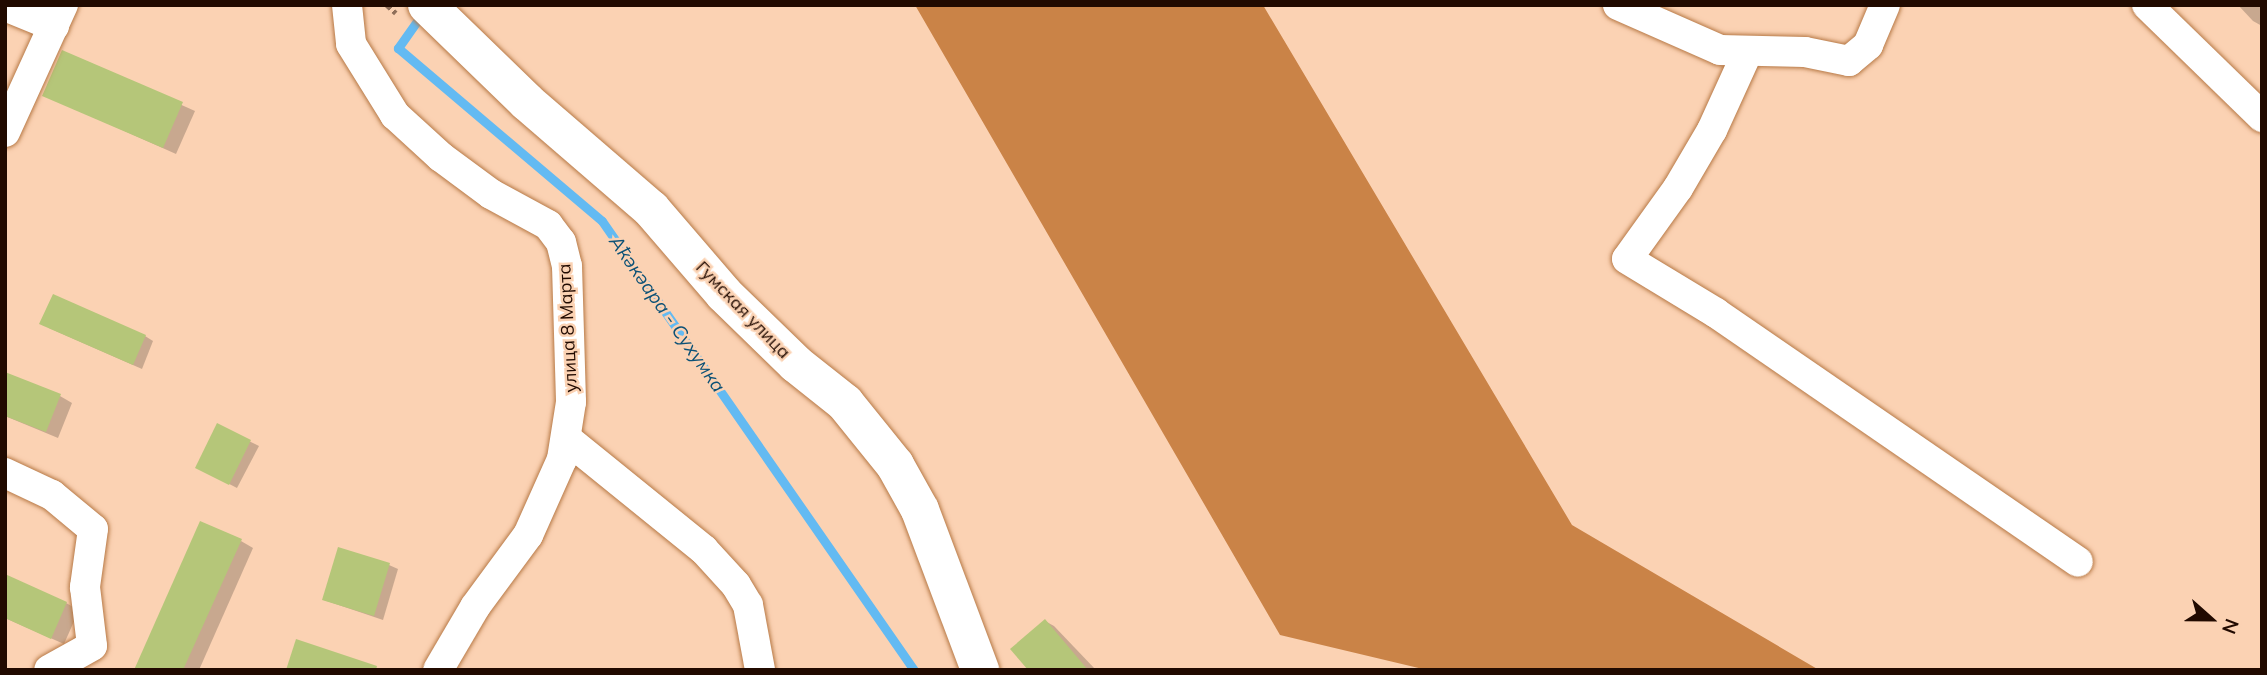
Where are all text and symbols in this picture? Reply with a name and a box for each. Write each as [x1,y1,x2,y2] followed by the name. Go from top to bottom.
[604,231,730,397] water label: Аҟәкәара - Сухумка
[691,257,795,363] street label: Гумская улица
[554,263,582,393] street label: улица 8 Марта
[2176,584,2246,654] north arrow
[2217,616,2244,638] text: N

